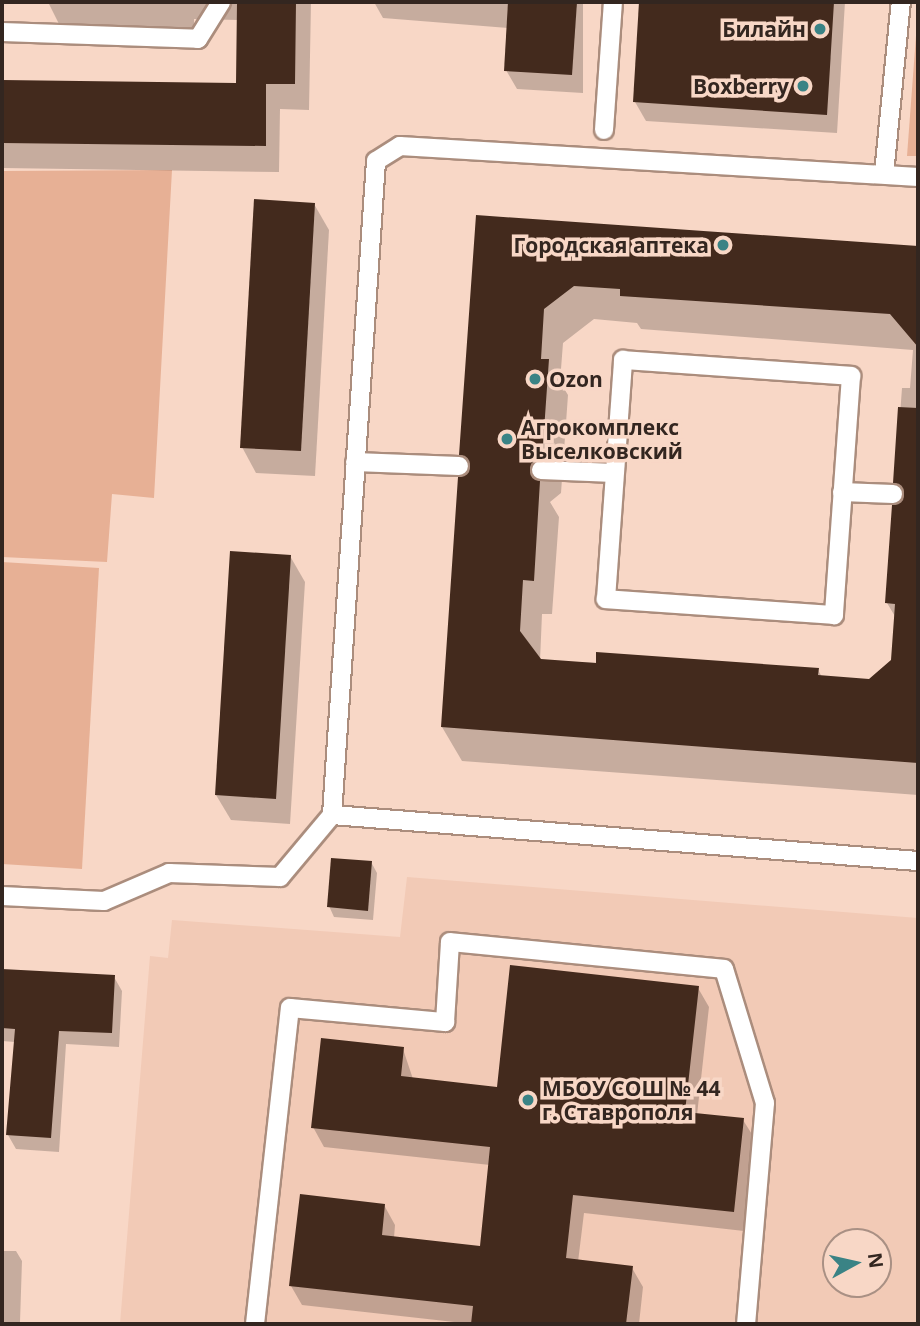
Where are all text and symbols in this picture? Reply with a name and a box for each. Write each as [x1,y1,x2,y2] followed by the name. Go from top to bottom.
[722,16,806,42] place label: Билайн
[812,21,828,37] marker: Билайн
[693,73,789,99] place label: Boxberry
[795,78,811,94] marker: Boxberry
[514,232,709,258] place label: Городская аптека
[715,237,731,253] marker: Городская аптека
[549,366,603,392] place label: Ozon
[527,371,543,387] marker: Ozon
[521,414,683,464] place label: Агрокомплекс Выселковский
[499,431,515,447] marker: Агрокомплекс Выселковский
[542,1075,721,1125] place label: МБОУ СОШ № 44 г. Ставрополя
[520,1092,536,1108] marker: МБОУ СОШ № 44 г. Ставрополя
[822,1228,892,1298] north arrow
[862,1251,890,1270] text: N

